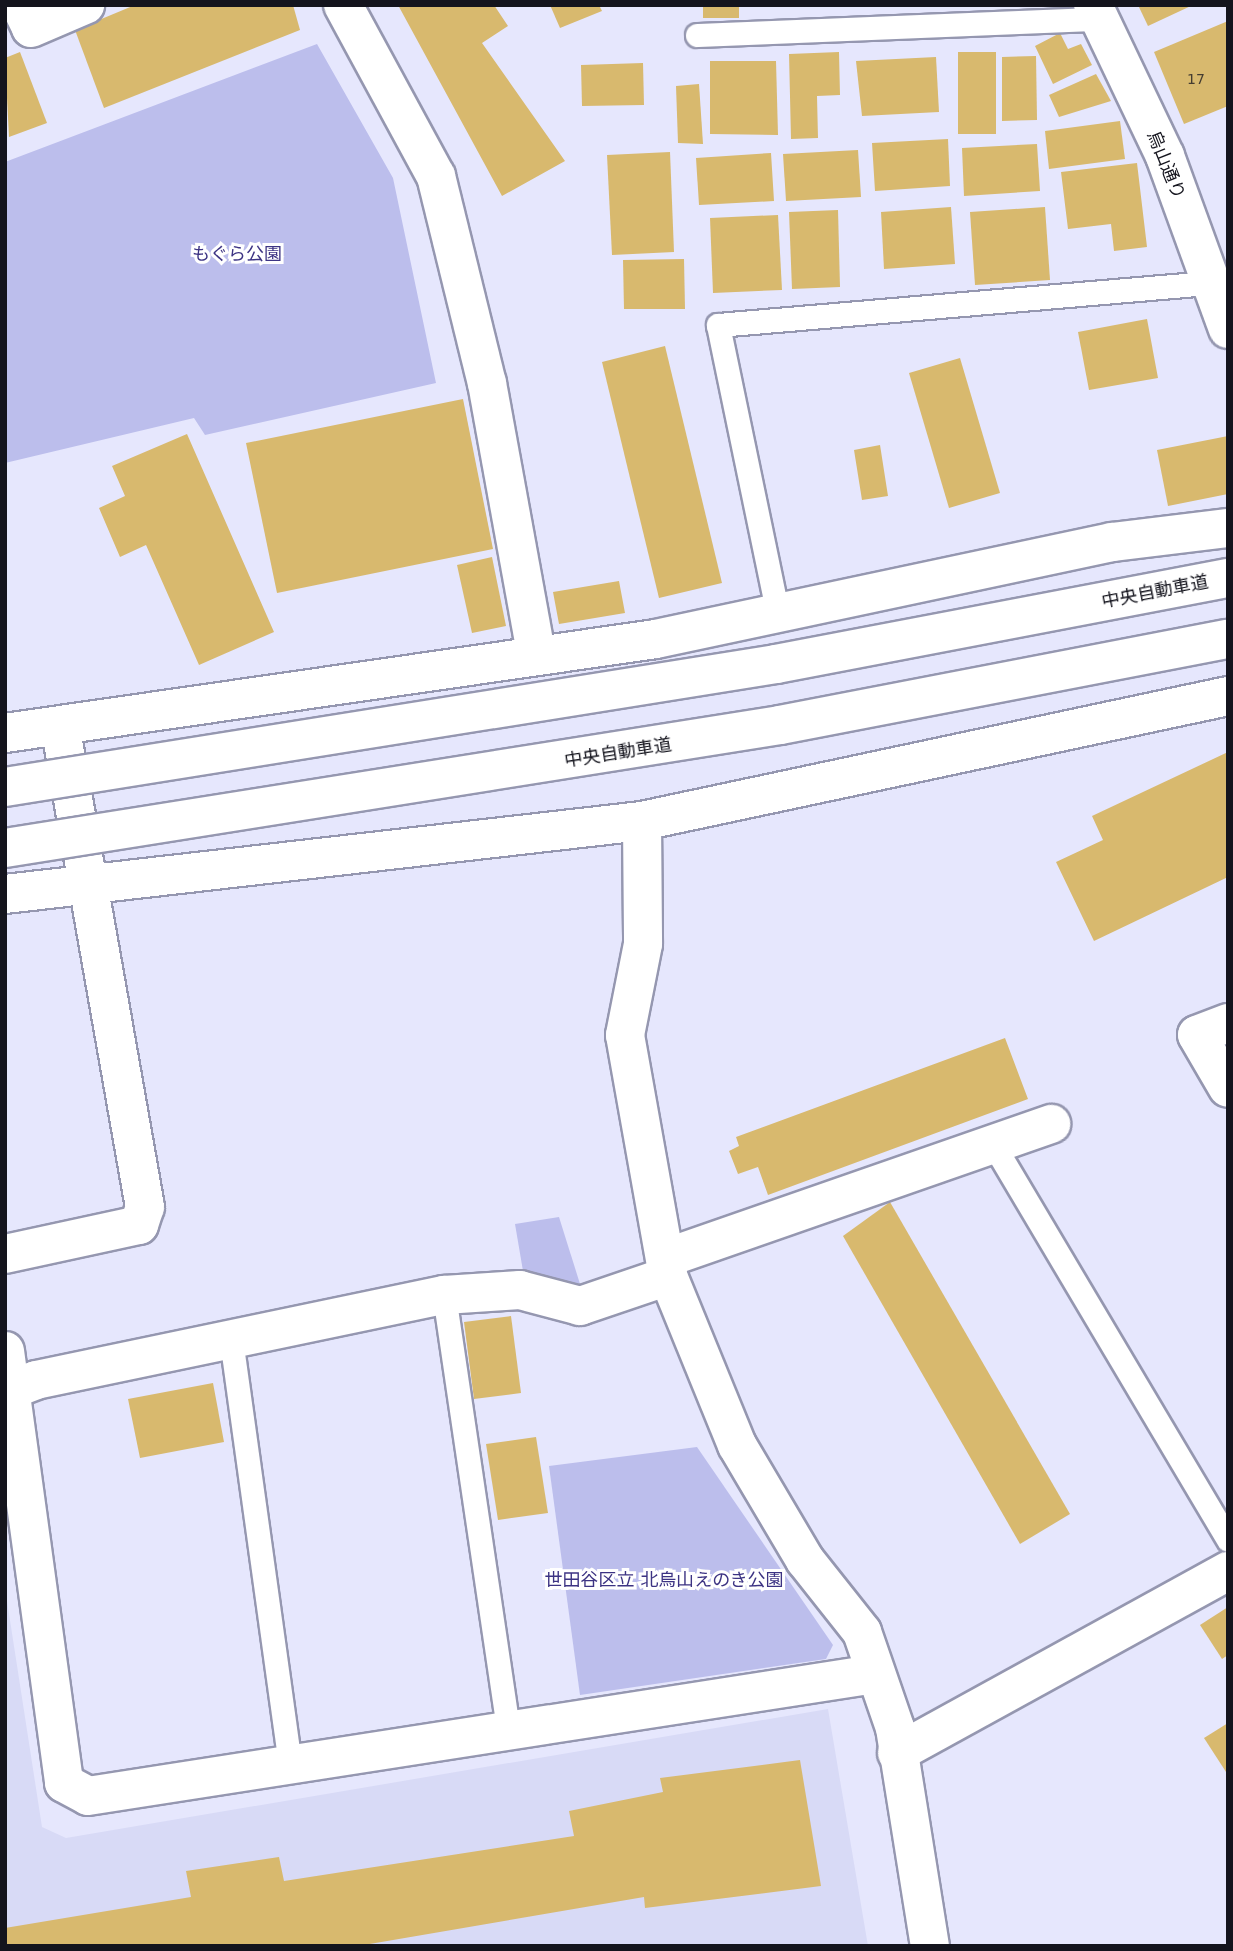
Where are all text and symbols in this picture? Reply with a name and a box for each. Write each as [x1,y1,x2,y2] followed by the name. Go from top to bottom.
[1187,71,1205,87] house number: 17
[1143,128,1189,202] street label: 烏山通り
[192,243,282,265] park label: もぐら公園
[1100,571,1210,613] street label: 中央自動車道
[563,734,673,772] street label: 中央自動車道
[544,1569,784,1591] park label: 世田谷区立 北烏山えのき公園

